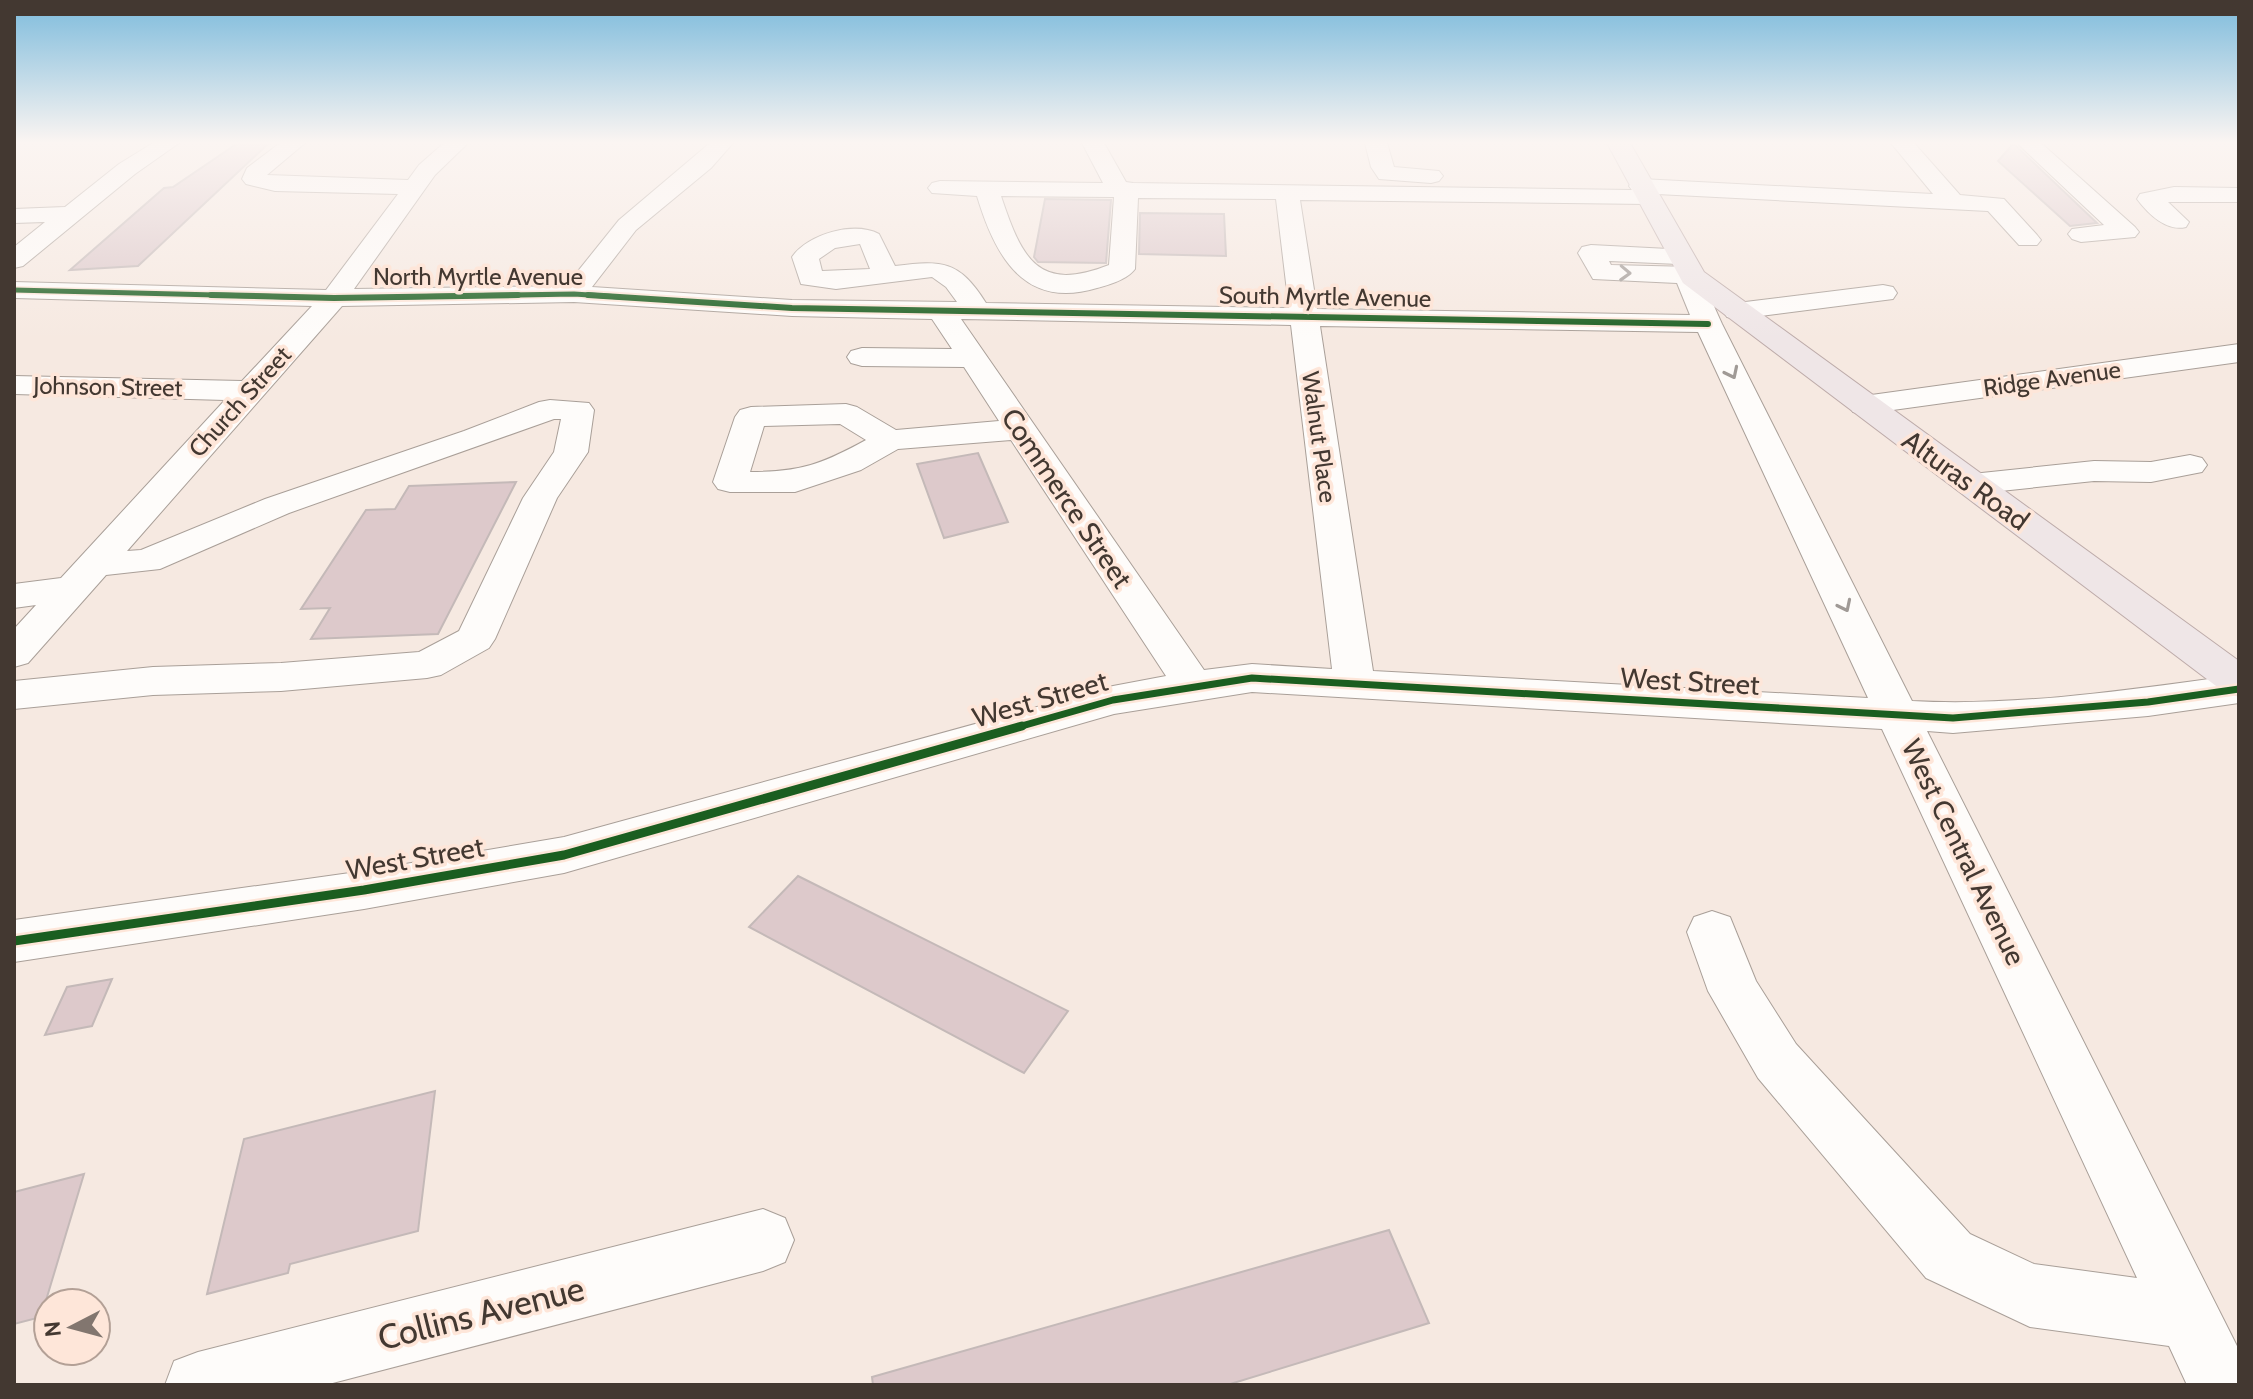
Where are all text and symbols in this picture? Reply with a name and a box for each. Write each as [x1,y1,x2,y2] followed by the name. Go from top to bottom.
[373,262,583,291] street label: North Myrtle Avenue
[1619,265,1632,282] one-way arrow
[1219,280,1431,313] street label: South Myrtle Avenue
[182,340,297,463] street label: Church Street
[1981,355,2123,402] street label: Ridge Avenue
[1722,364,1738,379] one-way arrow
[1296,369,1343,504] street label: Walnut Place
[32,371,183,402] street label: Johnson Street
[994,402,1140,594] street label: Commerce Street
[1896,423,2036,537] street label: Alturas Road
[1836,598,1851,613] one-way arrow
[1620,660,1760,702] street label: West Street
[968,663,1112,735] street label: West Street
[1895,734,2033,970] street label: West Central Avenue
[344,829,486,887] street label: West Street
[374,1267,588,1359] street label: Collins Avenue
[32,1287,112,1367] north arrow
[38,1320,67,1338] text: N

